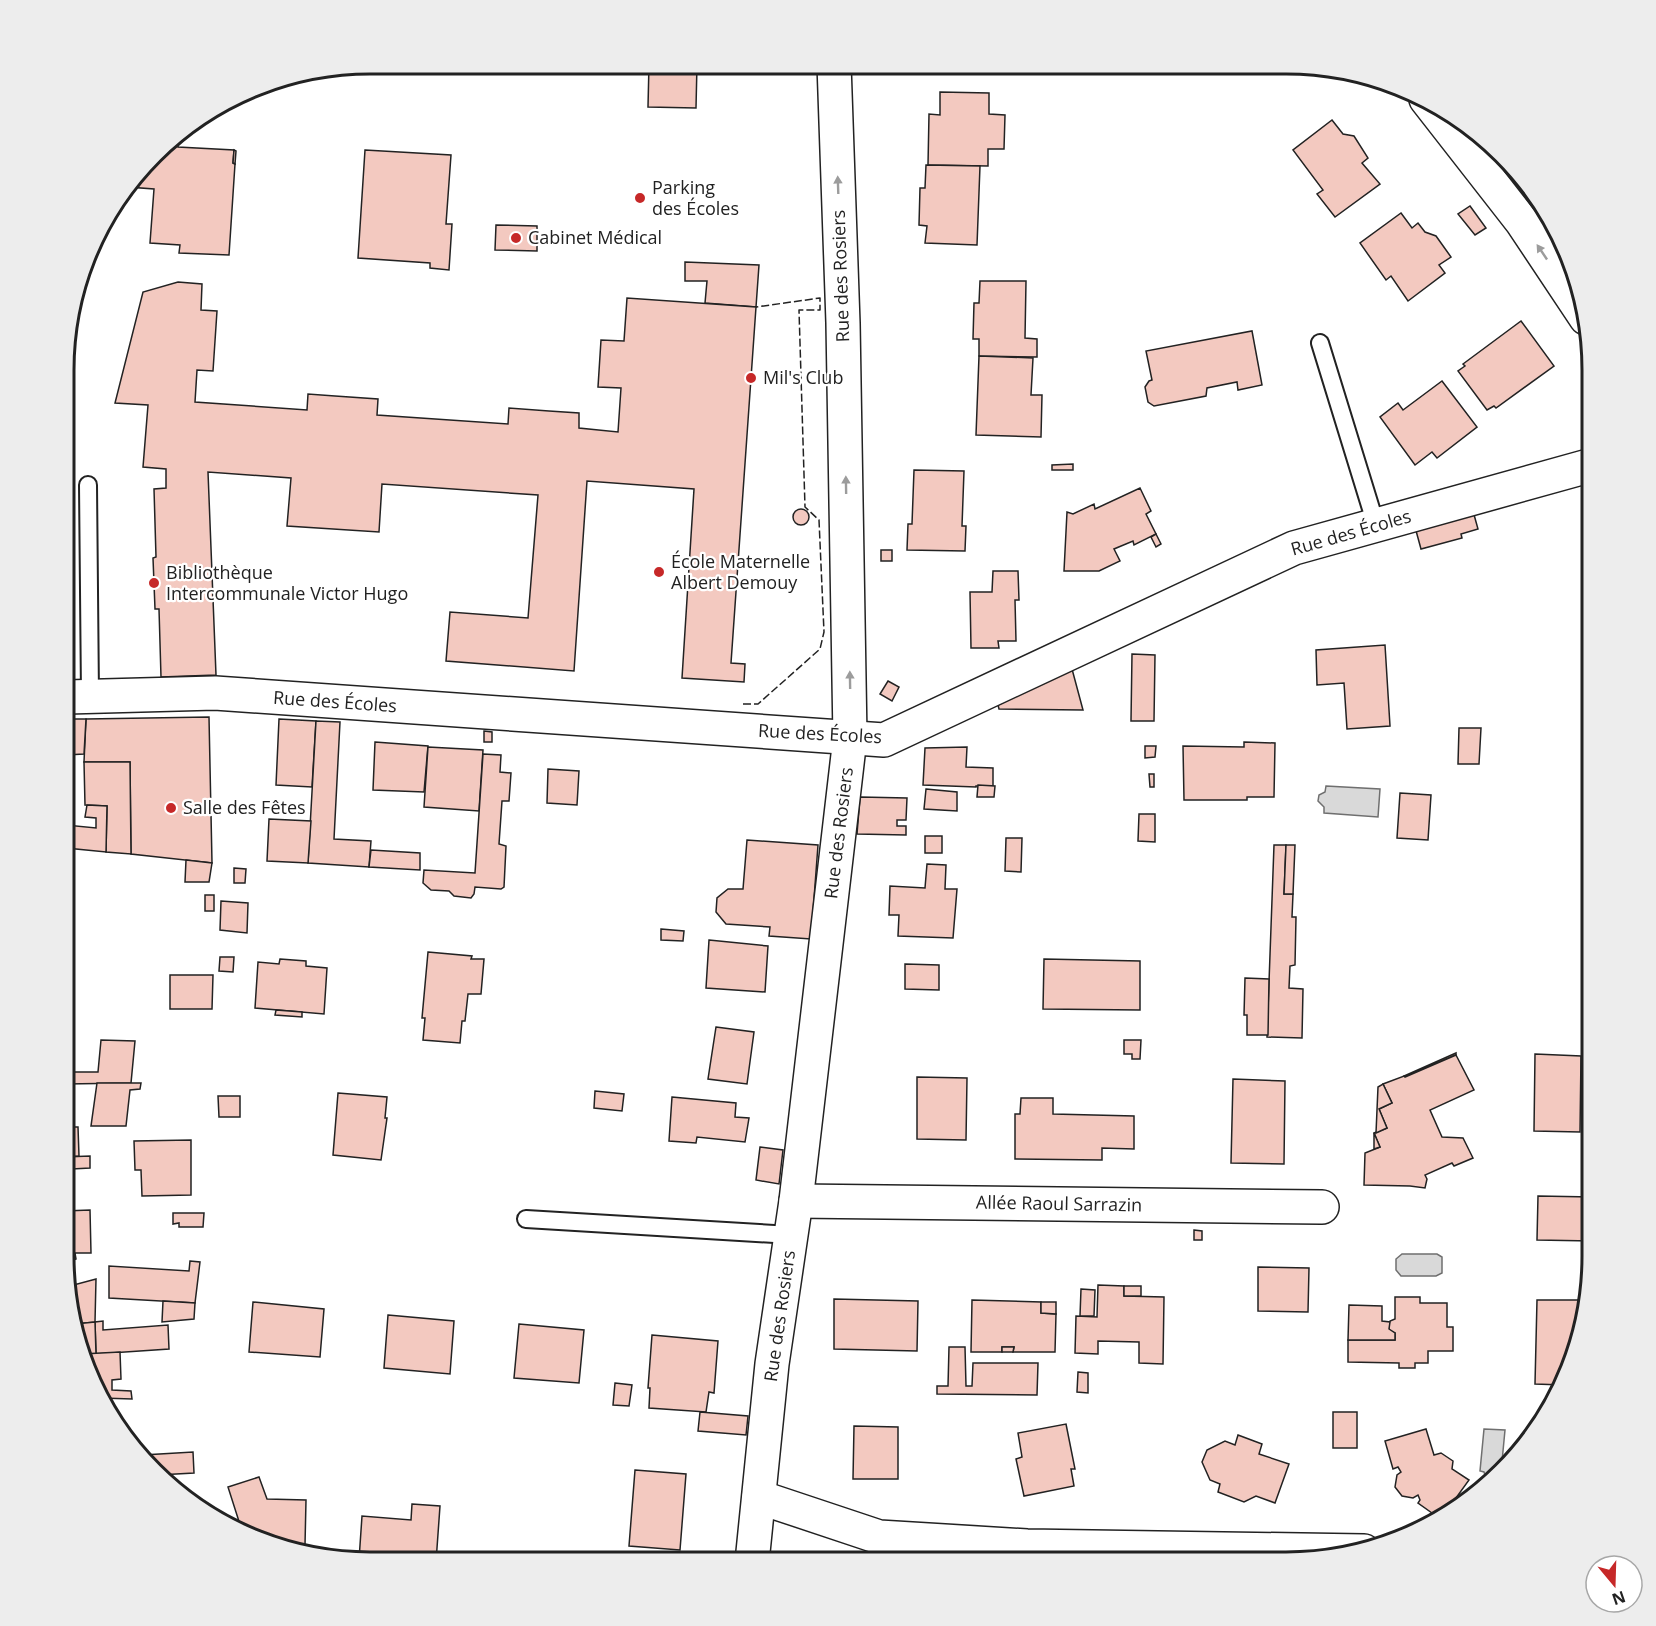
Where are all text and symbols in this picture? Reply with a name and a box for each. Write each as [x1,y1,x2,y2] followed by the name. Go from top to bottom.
[652,175,739,220] place label: Parking des Écoles
[833,175,843,194] one-way arrow
[633,191,647,205] marker: Parking des Écoles
[826,209,854,343] street label: Rue des Rosiers
[528,225,662,249] place label: Cabinet Médical
[509,231,523,245] marker: Cabinet Médical
[1536,245,1548,261] one-way arrow
[763,365,843,389] place label: Mil's Club
[744,371,758,385] marker: Mil's Club
[841,475,851,494] one-way arrow
[1288,503,1414,561] street label: Rue des Écoles
[671,549,810,594] place label: École Maternelle Albert Demouy
[166,560,408,605] place label: Bibliothèque Intercommunale Victor Hugo
[652,565,666,579] marker: École Maternelle Albert Demouy
[147,576,161,590] marker: Bibliothèque Intercommunale Victor Hugo
[845,670,855,689] one-way arrow
[272,685,398,717] street label: Rue des Écoles
[758,718,883,748] street label: Rue des Écoles
[818,766,858,900] street label: Rue des Rosiers
[183,795,306,819] place label: Salle des Fêtes
[164,801,178,815] marker: Salle des Fêtes
[976,1190,1142,1216] street label: Allée Raoul Sarrazin
[758,1249,800,1383] street label: Rue des Rosiers
[1584,1554,1644,1614] north arrow
[1609,1586,1629,1611] text: N

